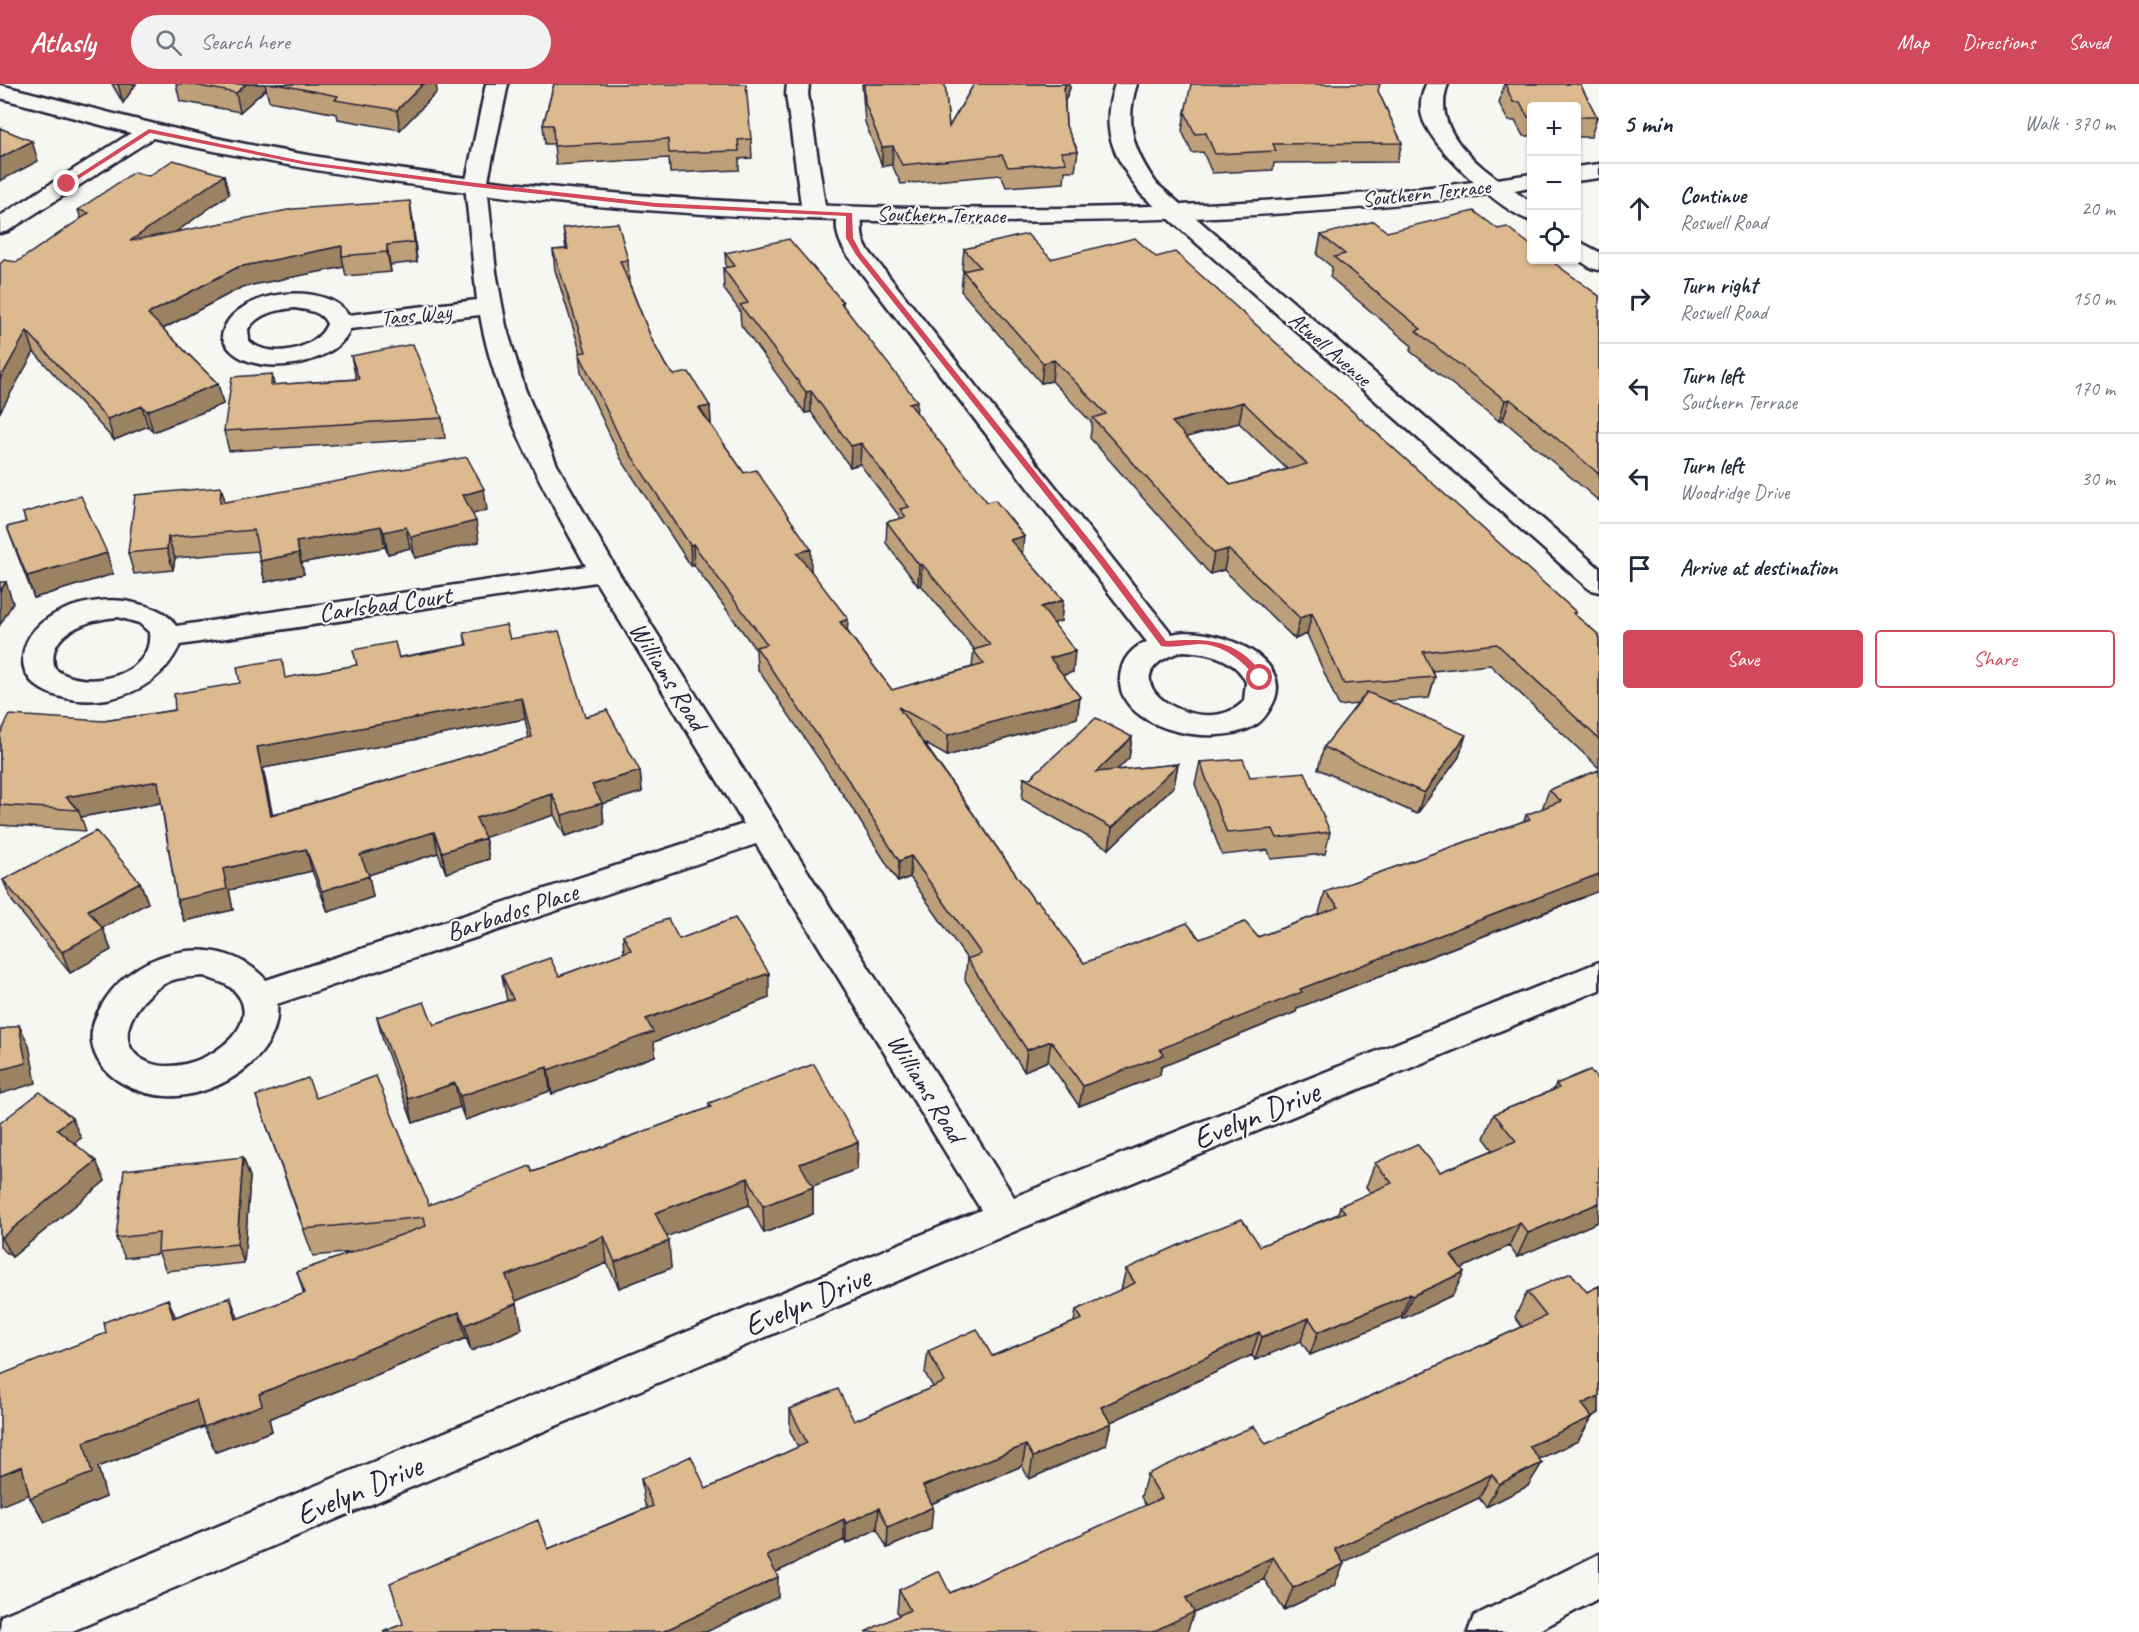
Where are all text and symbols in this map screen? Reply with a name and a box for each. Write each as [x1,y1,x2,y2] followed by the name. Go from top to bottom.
[131,15,551,69] search box
[30,25,95,60] text: Atlasly
[152,26,185,59] icon: search
[200,28,290,56] text: Search here
[1897,29,1929,55] text: Map
[1962,29,2035,55] text: Directions
[2068,29,2109,55] text: Saved
[1527,102,1581,264] map controls
[1527,102,1581,156] button: +
[1623,107,1672,140] text: 5 min
[2025,111,2115,136] text: Walk · 370 m
[1527,156,1581,210] button: −
[53,170,79,196] route end
[1360,172,1493,214] street label: Southern Terrace
[1680,182,1746,210] text: Continue
[1623,192,1656,225] icon: ahead
[2081,196,2115,221] text: 20 m
[876,200,1007,230] street label: Southern Terrace
[1527,210,1581,264] button: locate
[1680,210,1767,235] text: Roswell Road
[1680,272,1757,300] text: Turn right
[1623,282,1656,315] icon: right
[2072,286,2115,311] text: 150 m
[379,297,454,333] street label: Taos Way
[1680,300,1767,325] text: Roswell Road
[1283,306,1378,394] street label: Atwell Avenue
[1680,362,1744,390] text: Turn left
[1623,372,1656,405] icon: left
[2072,376,2115,401] text: 170 m
[1680,390,1797,415] text: Southern Terrace
[1680,452,1744,480] text: Turn left
[1623,462,1656,495] icon: left
[2081,466,2115,491] text: 30 m
[1680,480,1789,505] text: Woodridge Drive
[1623,552,1656,585] icon: arrive
[1680,554,1837,582] text: Arrive at destination
[317,578,456,630] street label: Carlsbad Court
[622,616,716,740] street label: Williams Road
[1623,630,1863,688] button: Save
[1875,630,2115,688] button: Share
[1246,664,1272,690] route start
[442,875,583,949] street label: Barbados Place
[880,1028,974,1152] street label: Williams Road
[1187,1070,1328,1159] street label: Evelyn Drive
[738,1255,879,1346] street label: Evelyn Drive
[290,1444,431,1535] street label: Evelyn Drive

